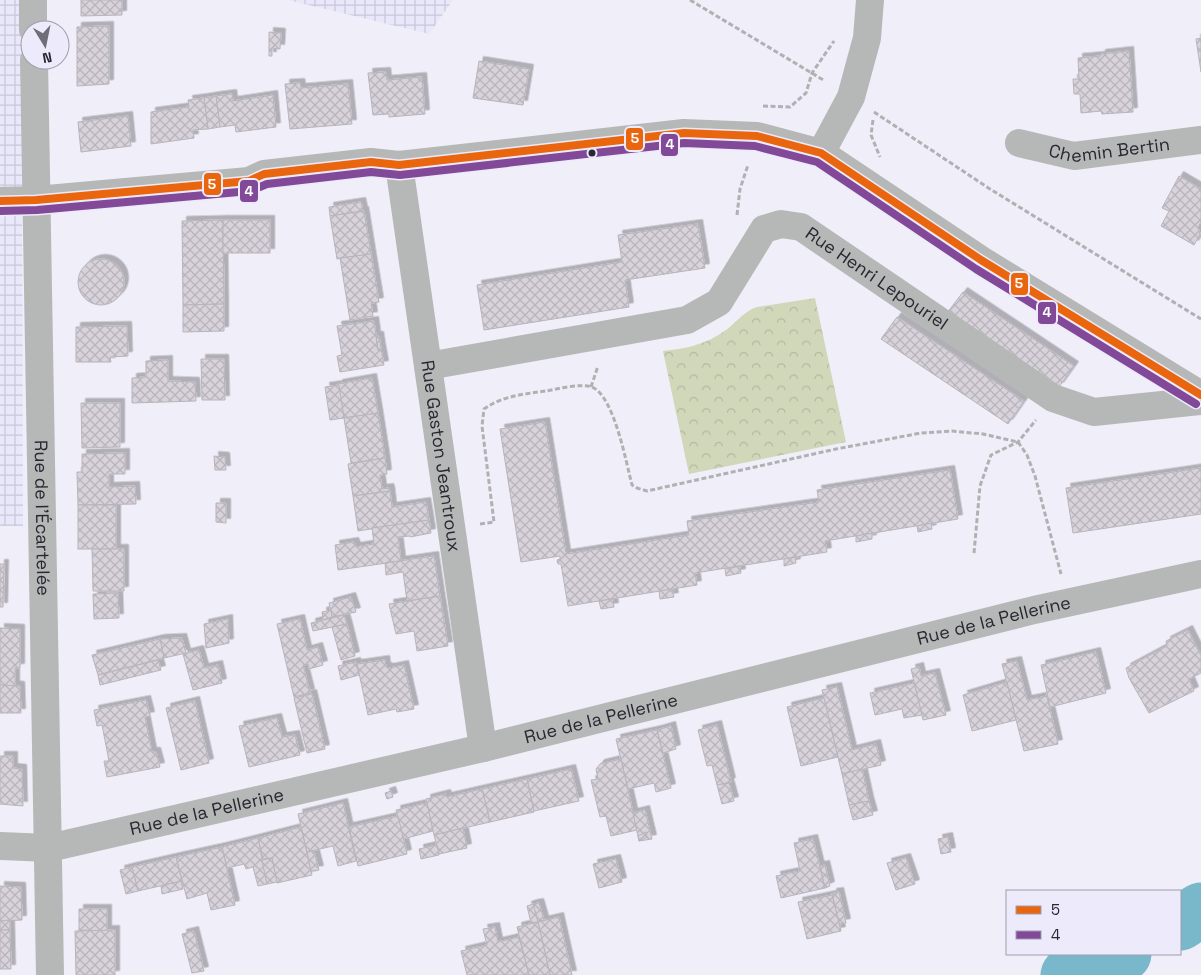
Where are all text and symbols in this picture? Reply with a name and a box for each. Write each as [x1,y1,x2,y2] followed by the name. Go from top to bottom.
[20,20,70,70] north arrow
[41,48,53,67] text: N
[625,127,644,151] line badge: 5
[631,129,639,147] text: 5
[1047,132,1171,167] street label: Chemin Bertin
[660,133,679,157] line badge: 4
[666,135,675,153] text: 4
[587,148,597,158] unlabelled marker
[203,172,222,196] line badge: 5
[208,175,216,193] text: 5
[239,179,259,203] line badge: 4
[245,182,254,200] text: 4
[801,221,953,335] street label: Rue Henri Lepouriel
[1010,272,1029,296] line badge: 5
[1015,274,1023,292] text: 5
[1037,301,1057,325] line badge: 4
[1043,303,1052,321] text: 4
[416,358,467,553] street label: Rue Gaston Jeantroux
[30,440,55,596] street label: Rue de l'Écartelée
[914,590,1073,650] street label: Rue de la Pellerine
[522,688,680,748] street label: Rue de la Pellerine
[127,782,286,840] street label: Rue de la Pellerine
[1006,890,1181,955] legend
[1051,900,1060,919] text: 5
[1051,925,1060,944] text: 4

